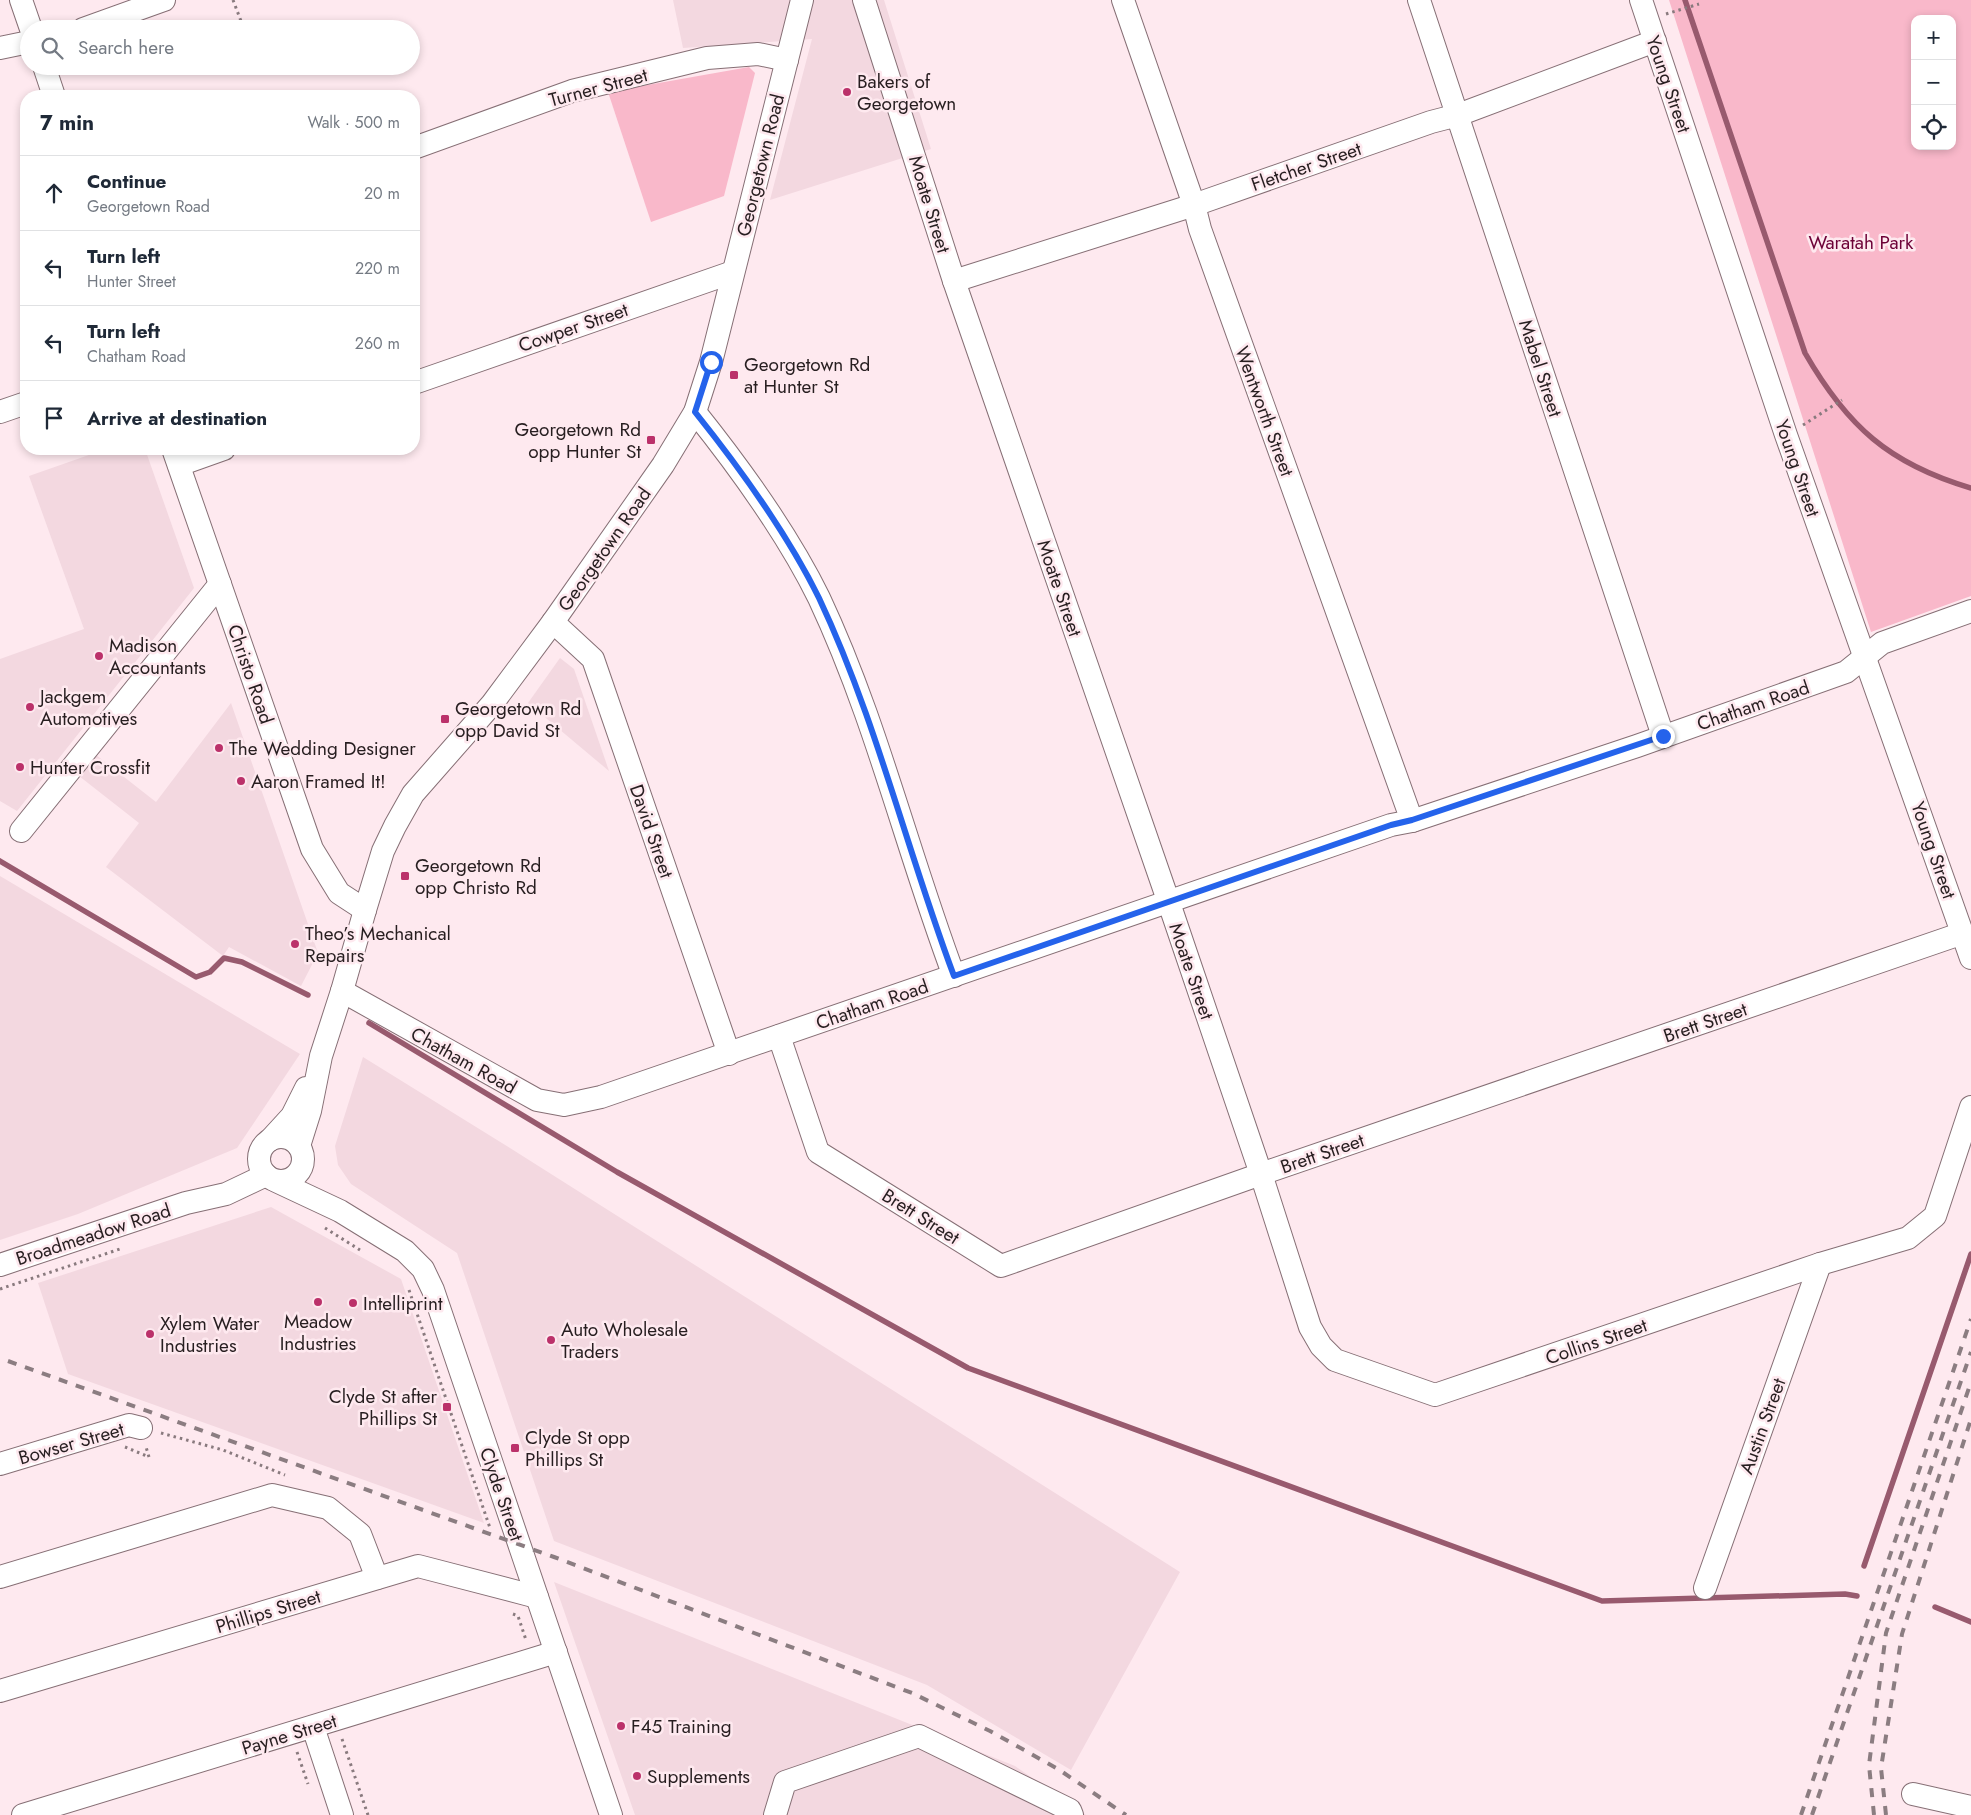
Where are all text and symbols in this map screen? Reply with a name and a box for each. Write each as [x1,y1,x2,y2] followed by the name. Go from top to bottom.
[1911,15,1956,150] map controls
[1911,15,1956,60] button: +
[20,20,420,75] search box
[1639,32,1698,137] street label: Young Street
[38,34,66,62] icon: search
[78,34,174,61] text: Search here
[1911,60,1956,105] button: −
[546,61,651,114] street label: Turner Street
[857,68,956,117] place label: Bakers of Georgetown
[841,86,853,98] marker: Bakers of Georgetown
[730,91,791,239] street label: Georgetown Road
[1911,105,1956,150] button: locate
[40,108,94,138] text: 7 min
[307,111,400,134] text: Walk · 500 m
[1248,135,1365,198] street label: Fletcher Street
[902,152,957,256] street label: Moate Street
[87,168,166,195] text: Continue
[40,179,68,207] icon: ahead
[364,182,400,205] text: 20 m
[87,195,210,218] text: Georgetown Road
[1809,229,1914,256] park label: Waratah Park
[87,243,160,270] text: Turn left
[40,254,68,282] icon: left
[355,257,400,280] text: 220 m
[87,270,176,293] text: Hunter Street
[515,296,632,359] street label: Cowper Street
[1512,316,1569,421] street label: Mabel Street
[87,318,160,345] text: Turn left
[40,329,68,357] icon: left
[355,332,400,355] text: 260 m
[1228,342,1301,480] street label: Wentworth Street
[87,345,186,368] text: Chatham Road
[700,351,723,374] route start
[744,351,870,400] place label: Georgetown Rd at Hunter St
[728,369,740,381] marker: Georgetown Rd at Hunter St
[40,404,68,432] icon: arrive
[87,405,267,432] text: Arrive at destination
[515,416,641,465] place label: Georgetown Rd opp Hunter St
[1768,416,1827,521] street label: Young Street
[645,434,657,446] marker: Georgetown Rd opp Hunter St
[551,482,657,617] street label: Georgetown Road
[1030,536,1089,640] street label: Moate Street
[221,621,280,728] street label: Christo Road
[109,632,206,681] place label: Madison Accountants
[93,650,105,662] marker: Madison Accountants
[1693,674,1813,737] street label: Chatham Road
[37,683,138,732] place label: Jackgem Automotives
[455,695,581,744] place label: Georgetown Rd opp David St
[24,701,36,713] marker: Jackgem Automotives
[439,713,451,725] marker: Georgetown Rd opp David St
[1652,725,1675,748] route end
[229,735,416,762] place label: The Wedding Designer
[213,742,225,754] marker: The Wedding Designer
[30,754,150,781] place label: Hunter Crossfit
[14,761,26,773] marker: Hunter Crossfit
[251,768,386,795] place label: Aaron Framed It!
[235,775,247,787] marker: Aaron Framed It!
[623,781,680,882] street label: David Street
[1904,798,1963,903] street label: Young Street
[415,852,541,901] place label: Georgetown Rd opp Christo Rd
[399,870,411,882] marker: Georgetown Rd opp Christo Rd
[1162,919,1221,1023] street label: Moate Street
[305,920,451,969] place label: Theo’s Mechanical Repairs
[289,938,301,950] marker: Theo’s Mechanical Repairs
[812,973,932,1036] street label: Chatham Road
[1660,995,1751,1049] street label: Brett Street
[406,1020,522,1101] street label: Chatham Road
[1277,1126,1368,1180] street label: Brett Street
[877,1182,965,1251] street label: Brett Street
[12,1197,174,1272] street label: Broadmeadow Road
[363,1290,443,1317] place label: Intelliprint
[312,1296,324,1308] marker: Meadow Industries
[347,1297,359,1309] marker: Intelliprint
[280,1308,357,1357] place label: Meadow Industries
[160,1310,260,1359] place label: Xylem Water Industries
[1542,1311,1651,1371] street label: Collins Street
[561,1316,688,1365] place label: Auto Wholesale Traders
[144,1328,156,1340] marker: Xylem Water Industries
[545,1334,557,1346] marker: Auto Wholesale Traders
[1733,1374,1792,1478] street label: Austin Street
[329,1383,437,1432] place label: Clyde St after Phillips St
[441,1401,453,1413] marker: Clyde St after Phillips St
[15,1415,127,1471] street label: Bowser Street
[525,1424,630,1473] place label: Clyde St opp Phillips St
[509,1442,521,1454] marker: Clyde St opp Phillips St
[473,1444,530,1545] street label: Clyde Street
[212,1583,324,1640] street label: Phillips Street
[238,1707,340,1762] street label: Payne Street
[631,1713,732,1740] place label: F45 Training
[615,1720,627,1732] marker: F45 Training
[647,1763,750,1790] place label: Supplements
[631,1770,643,1782] marker: Supplements

